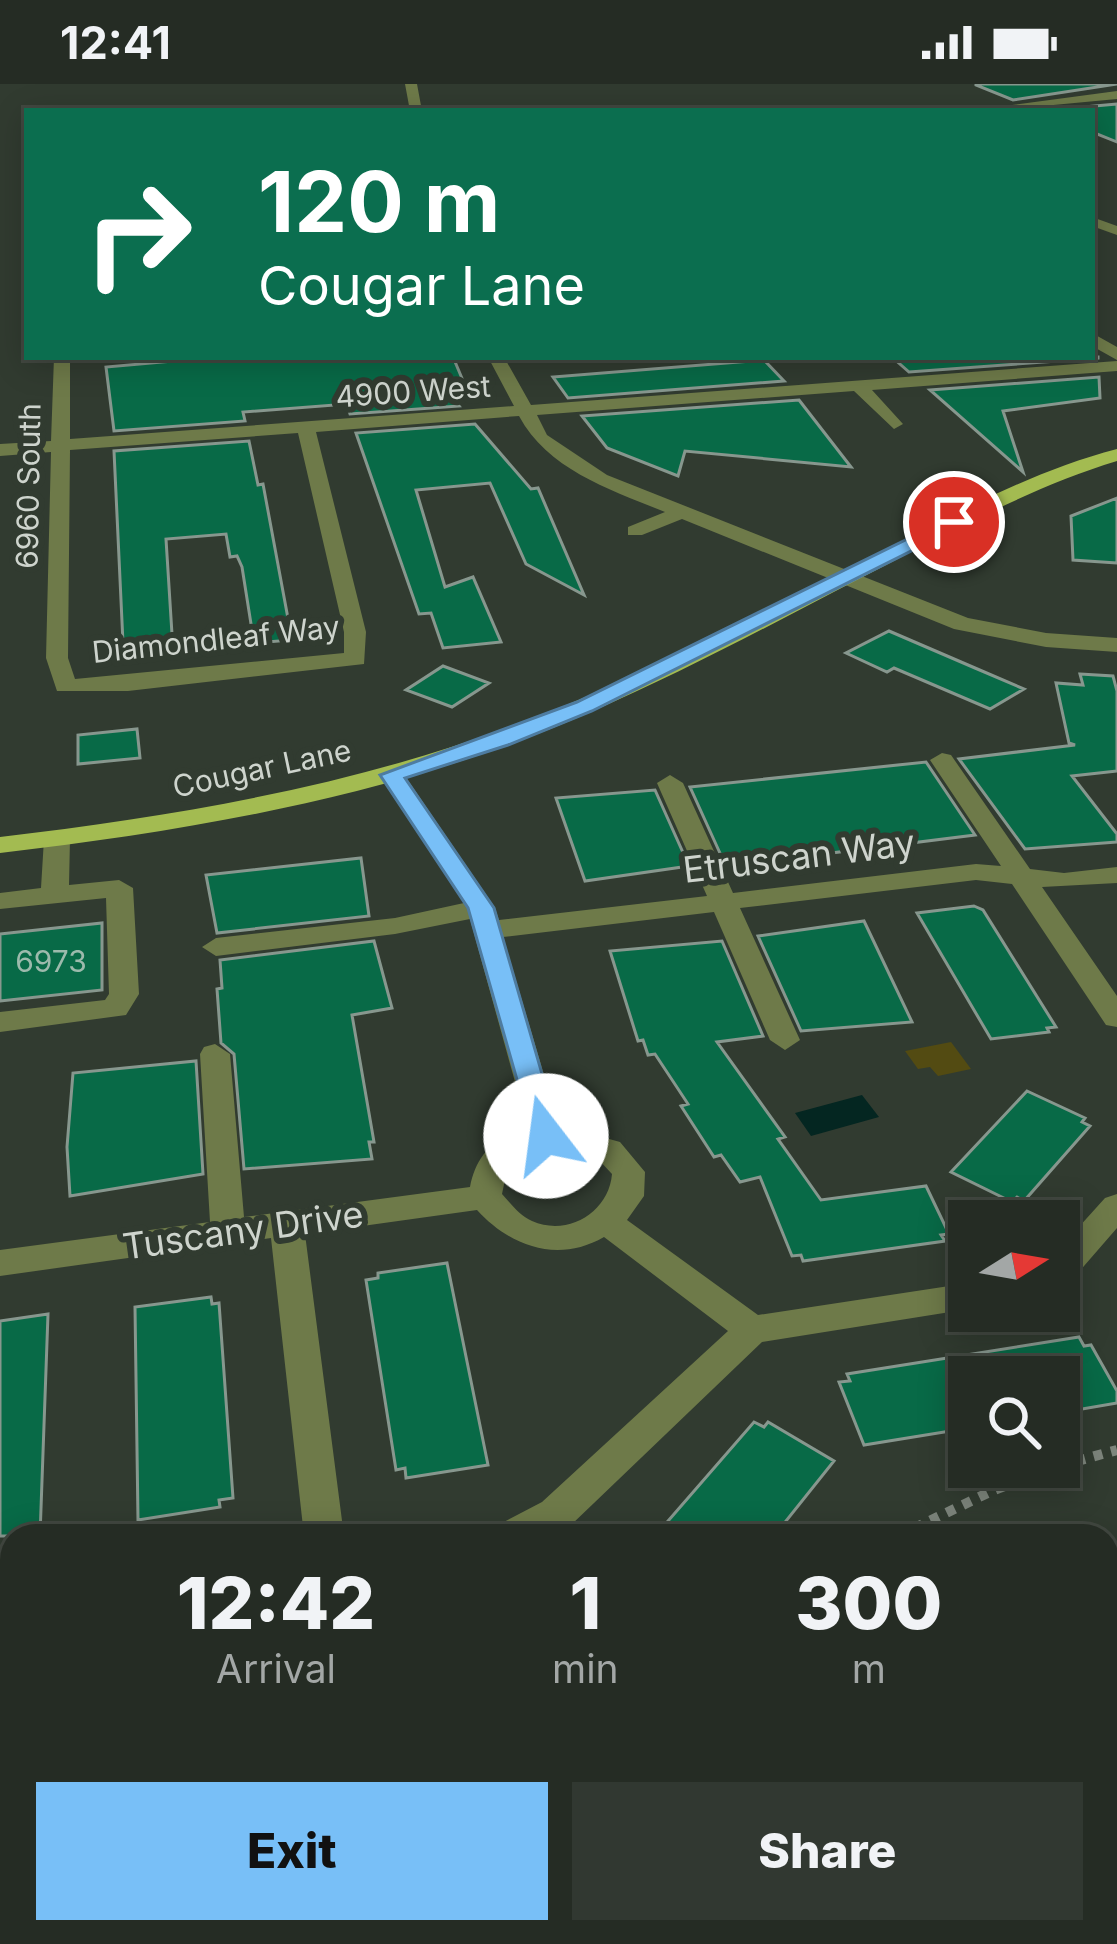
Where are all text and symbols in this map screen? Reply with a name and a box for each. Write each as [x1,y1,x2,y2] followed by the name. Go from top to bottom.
[60,15,171,70] text: 12:41
[258,151,500,252] text: 120 m
[60,156,216,312] icon: right
[258,253,585,318] text: Cougar Lane
[334,368,492,414] street label: 4900 West
[9,403,47,569] street label: 6960 South
[903,471,1005,573] pin
[921,489,987,555] icon: arrive
[90,608,342,670] street label: Diamondleaf Way
[169,732,354,805] street label: Cougar Lane
[681,820,917,892] street label: Etruscan Way
[15,943,87,979] house number: 6973
[483,1073,609,1199] position arrow
[120,1191,366,1269] street label: Tuscany Drive
[948,1200,1080,1332] north arrow
[948,1200,1080,1488] map controls
[948,1356,1080,1488] button: search
[177,1559,375,1646] text: 12:42
[569,1559,601,1646] text: 1
[795,1559,942,1646] text: 300
[216,1645,336,1692] text: Arrival
[552,1645,619,1692] text: min
[852,1645,886,1692] text: m
[36,1782,548,1920] button: Exit
[572,1782,1083,1920] button: Share

